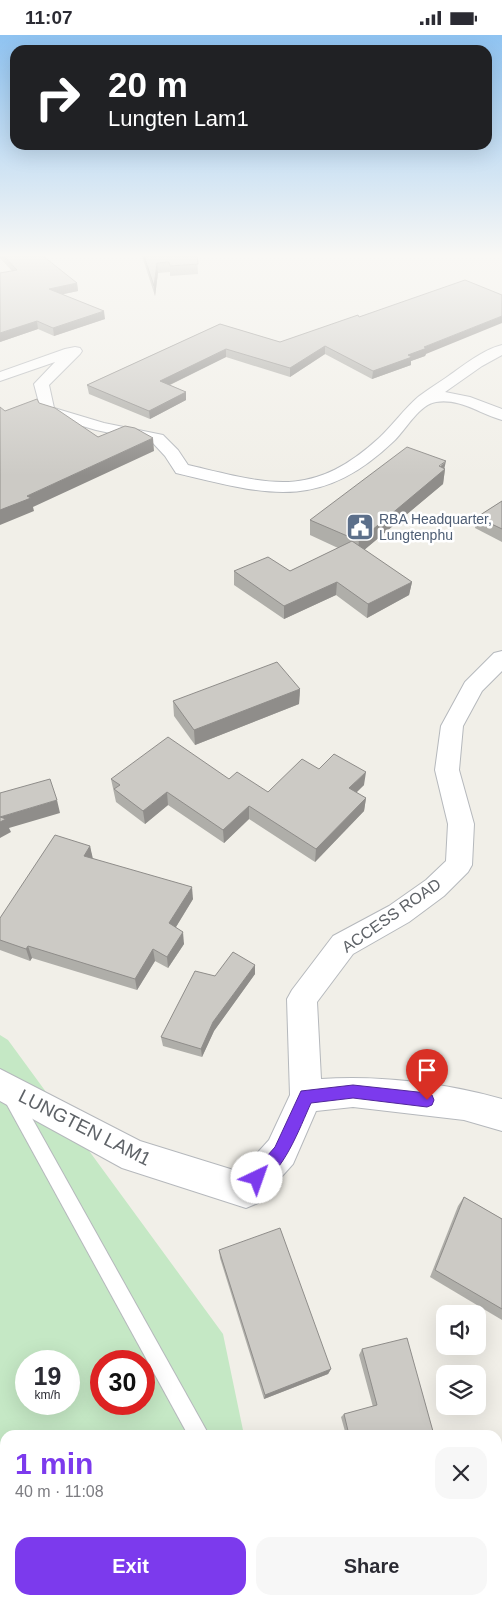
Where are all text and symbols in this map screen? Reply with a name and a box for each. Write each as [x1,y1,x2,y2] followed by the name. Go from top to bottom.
[25,7,73,28] text: 11:07
[25,65,90,130] icon: right
[108,65,188,104] text: 20 m
[108,106,249,131] text: Lungten Lam1
[379,511,492,543] place label: RBA Headquarter, Lungtenphu
[345,512,375,542] public building icon: RBA Headquarter, Lungtenphu
[339,875,444,956] street label: ACCESS ROAD
[406,1049,448,1100] pin
[413,1056,441,1084] icon: arrive
[15,1085,154,1170] street label: LUNGTEN LAM1
[230,1151,282,1203] position arrow
[436,1305,486,1415] map controls
[436,1305,486,1355] button: sound
[90,1350,155,1415] speed limit sign: 30
[34,1362,61,1390] text: 19
[436,1365,486,1415] button: layers
[34,1388,61,1402] text: km/h
[15,1447,93,1480] text: 1 min
[435,1447,487,1499] button: close
[15,1483,104,1500] text: 40 m · 11:08
[15,1537,246,1595] button: Exit
[256,1537,487,1595] button: Share

